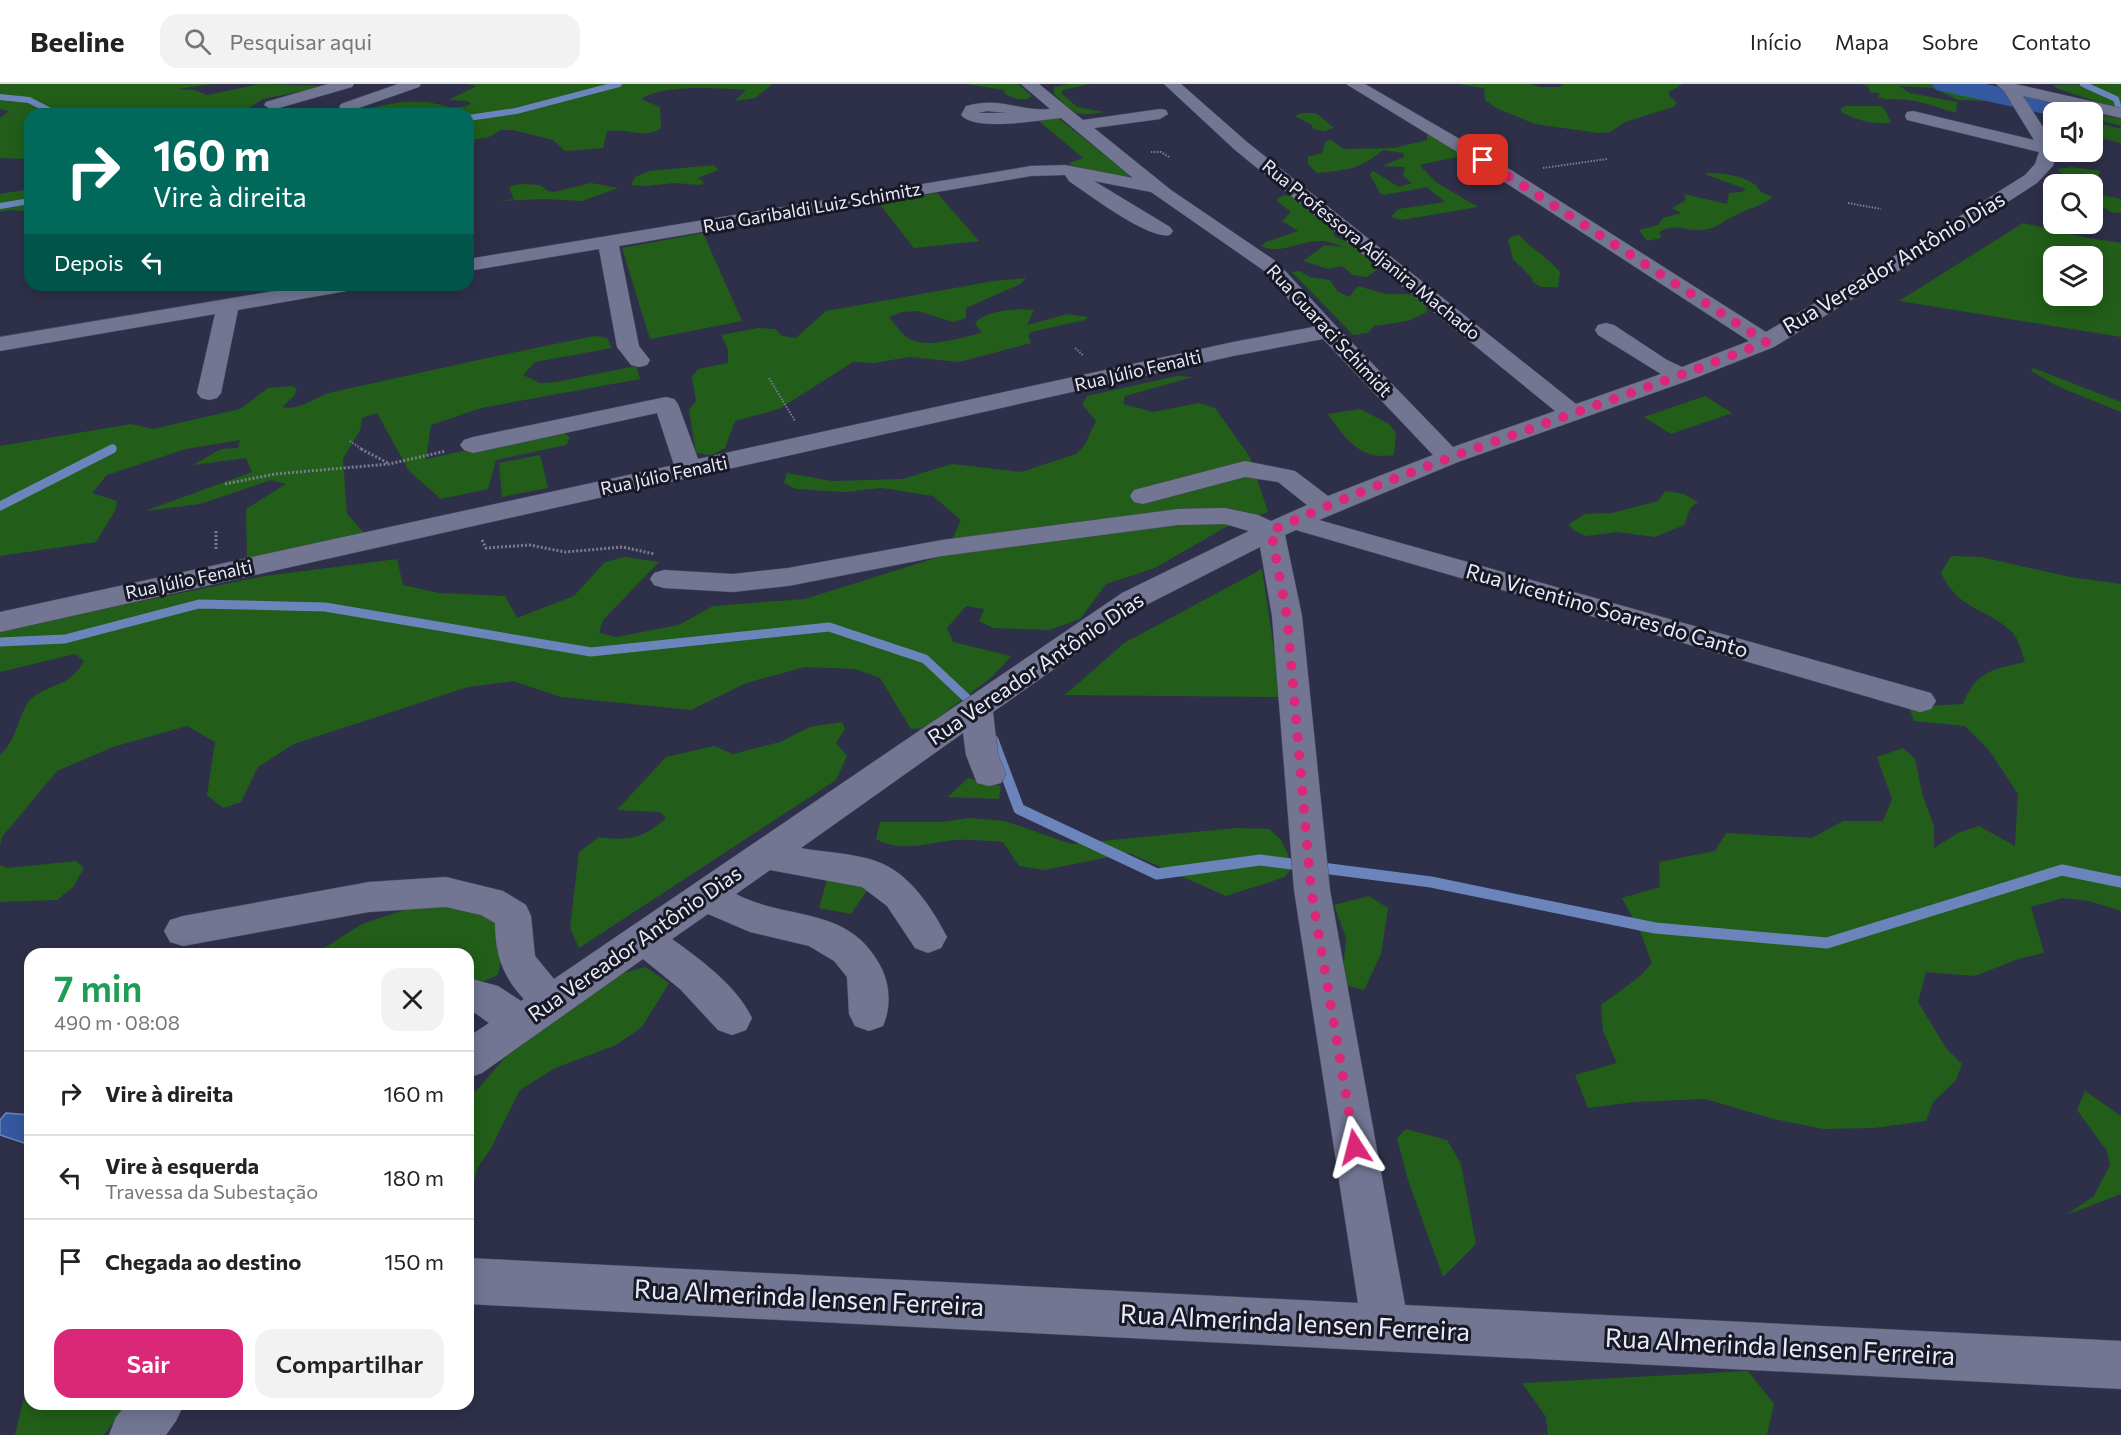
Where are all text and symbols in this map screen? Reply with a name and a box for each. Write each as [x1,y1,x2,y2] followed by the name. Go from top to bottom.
[160,14,580,68] search box
[30,24,124,58] text: Beeline
[181,25,214,58] icon: search
[229,28,372,55] text: Pesquisar aqui
[1750,29,1802,54] text: Início
[1835,29,1889,54] text: Mapa
[1922,29,1978,54] text: Sobre
[2011,29,2091,54] text: Contato
[2043,102,2103,306] map controls
[2043,102,2103,162] button: sound
[153,128,271,180] text: 160 m
[54,132,132,210] icon: right
[1457,134,1508,185] pin
[1466,143,1499,176] icon: arrive
[1258,154,1485,344] street label: Rua Professora Adjanira Machado
[2043,174,2103,234] button: search
[701,177,923,237] street label: Rua Garibaldi Luiz Schimitz
[153,180,307,213] text: Vire à direita
[1778,185,2009,338] street label: Rua Vereador Antônio Dias
[136,246,169,279] icon: left
[2043,246,2103,306] button: layers
[54,249,124,276] text: Depois
[1263,259,1397,401] street label: Rua Guaraci Schimidt
[1072,345,1203,395] street label: Rua Júlio Fenalti
[598,451,729,499] street label: Rua Júlio Fenalti
[123,555,254,603] street label: Rua Júlio Fenalti
[1464,557,1751,662] street label: Rua Vicentino Soares do Canto
[923,586,1148,749] street label: Rua Vereador Antônio Dias
[523,859,746,1026] street label: Rua Vereador Antônio Dias
[54,965,142,1009] text: 7 min
[381,968,444,1031] button: close
[54,1010,180,1034] text: 490 m · 08:08
[54,1077,87,1110] icon: right
[105,1080,233,1107] text: Vire à direita
[383,1080,444,1107] text: 160 m
[1323,1115,1387,1179] position arrow
[105,1152,259,1179] text: Vire à esquerda
[54,1161,87,1194] icon: left
[383,1164,444,1191] text: 180 m
[105,1179,318,1203] text: Travessa da Subestação
[54,1245,87,1278] icon: arrive
[105,1248,301,1275] text: Chegada ao destino
[384,1248,444,1275] text: 150 m
[633,1272,985,1321] street label: Rua Almerinda Iensen Ferreira
[1119,1297,1471,1346] street label: Rua Almerinda Iensen Ferreira
[1604,1321,1956,1370] street label: Rua Almerinda Iensen Ferreira
[54,1329,243,1398] button: Sair
[255,1329,444,1398] button: Compartilhar

